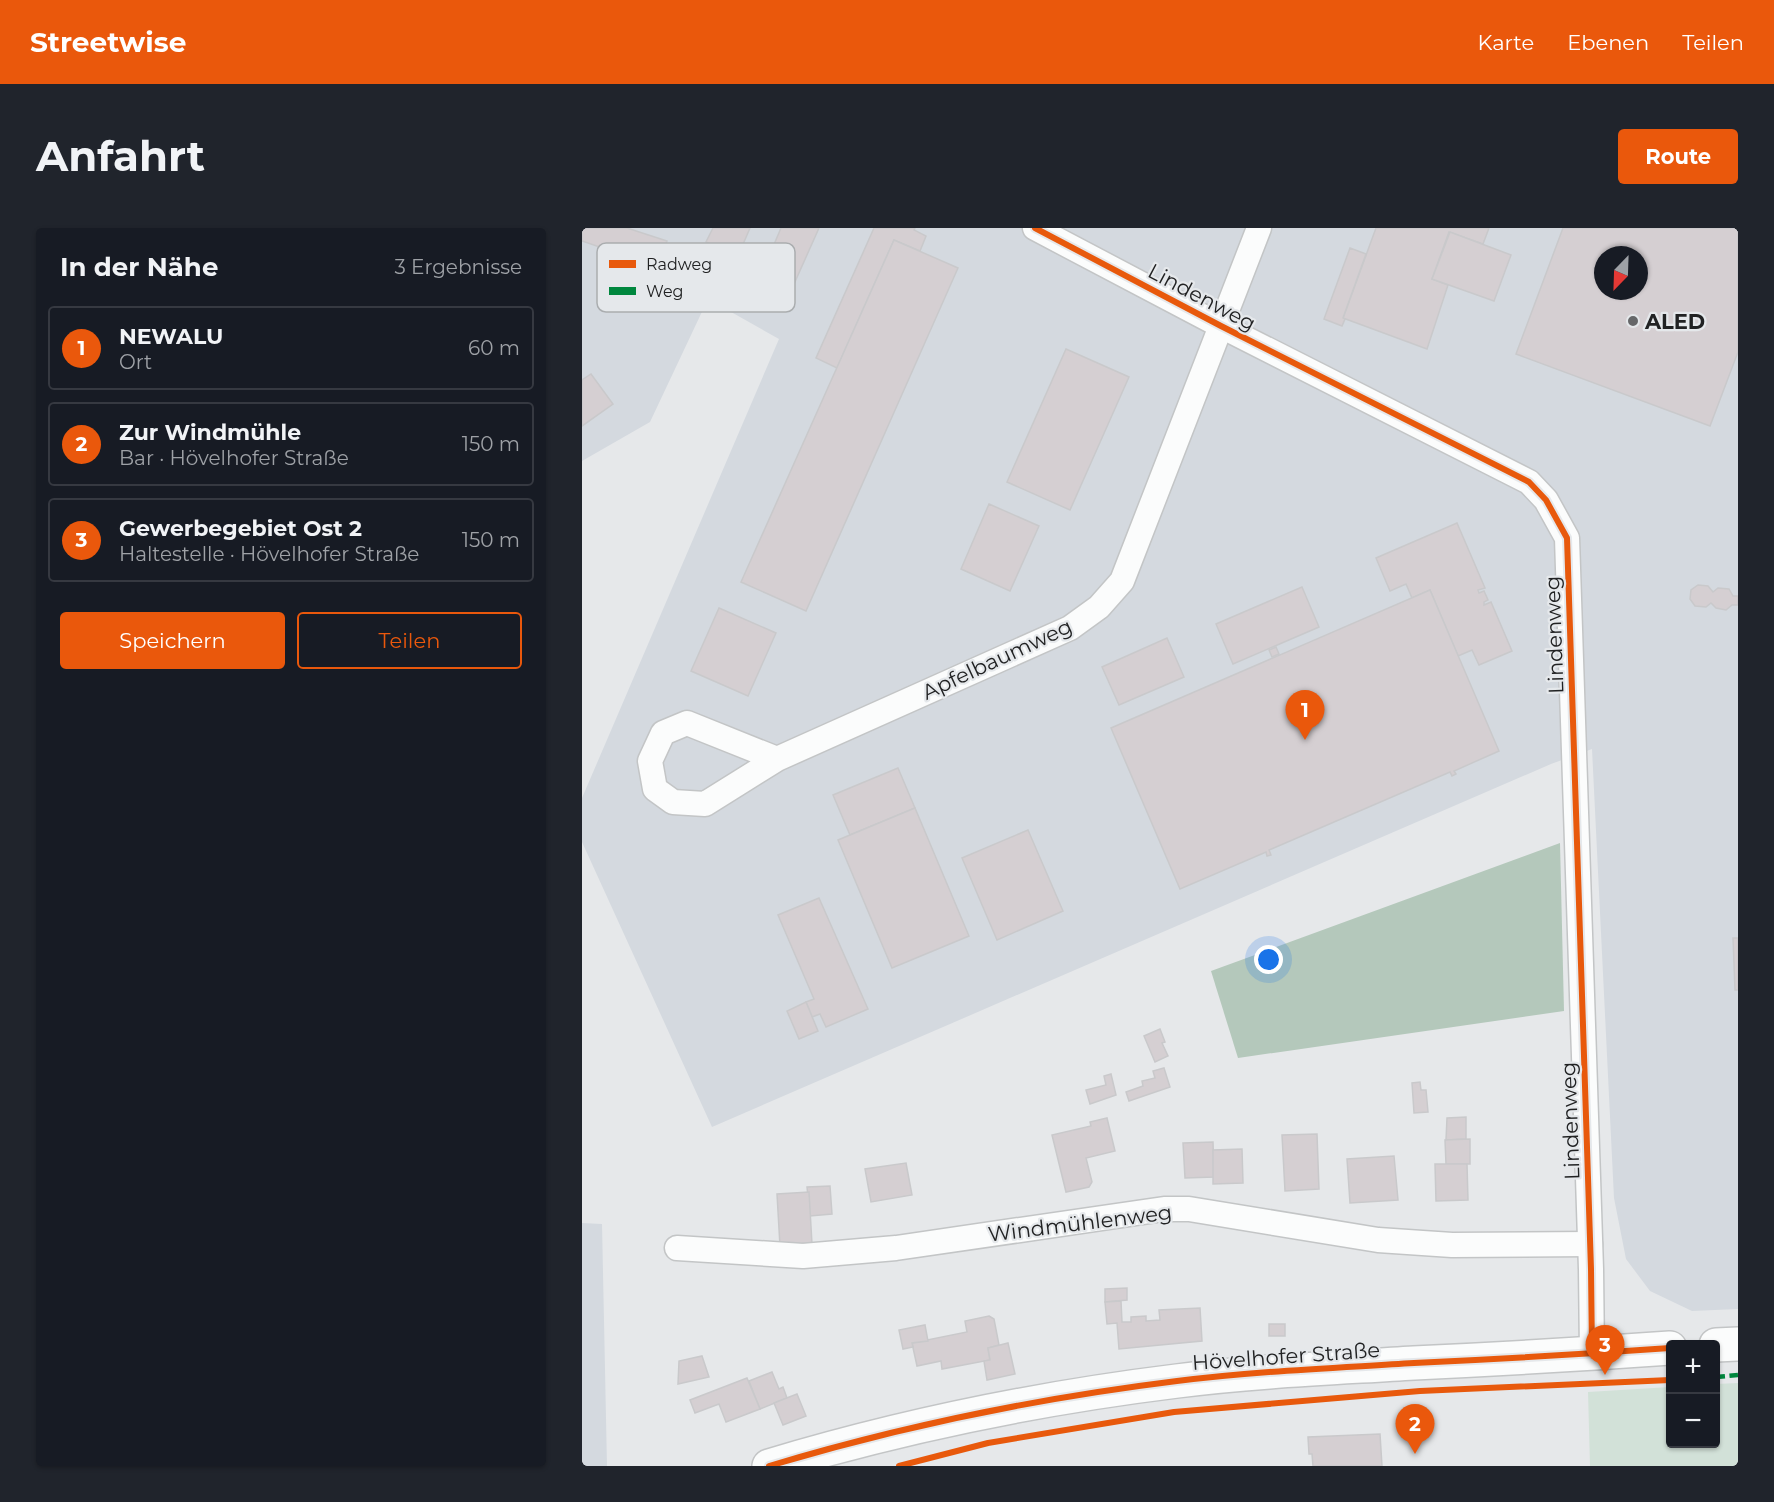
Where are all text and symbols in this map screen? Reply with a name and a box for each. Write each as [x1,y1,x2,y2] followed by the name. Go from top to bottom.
[30,25,186,59] text: Streetwise
[1478,30,1534,55] text: Karte
[1567,30,1649,55] text: Ebenen
[1682,30,1744,55] text: Teilen
[1618,129,1738,184] button: Route
[36,130,205,182] text: Anfahrt
[597,243,795,312] legend
[1594,246,1648,300] north arrow
[60,251,218,283] text: In der Nähe
[394,255,522,279] text: 3 Ergebnisse
[646,255,712,274] text: Radweg
[1144,258,1260,336] street label: Lindenweg
[646,282,684,301] text: Weg
[1644,309,1705,334] place label: ALED
[1626,314,1640,328] marker: ALED
[119,323,223,350] text: NEWALU
[78,336,85,360] text: 1
[468,336,520,360] text: 60 m
[119,350,152,374] text: Ort
[119,419,301,446] text: Zur Windmühle
[76,432,87,456] text: 2
[462,432,520,456] text: 150 m
[119,446,349,470] text: Bar · Hövelhofer Straße
[119,515,362,542] text: Gewerbegebiet Ost 2
[76,528,87,552] text: 3
[462,528,520,552] text: 150 m
[119,542,419,566] text: Haltestelle · Hövelhofer Straße
[1539,575,1569,695] street label: Lindenweg
[60,612,285,669] button: Speichern
[297,612,522,669] button: Teilen
[918,613,1076,705] street label: Apfelbaumweg
[1286,690,1324,740] pin: 1
[1254,945,1283,974] your location
[1555,1061,1585,1181] street label: Lindenweg
[987,1199,1173,1247] street label: Windmühlenweg
[1586,1326,1624,1375] pin: 3
[1191,1337,1381,1375] street label: Hövelhofer Straße
[1666,1340,1720,1448] map controls
[1666,1340,1720,1394] button: +
[1666,1394,1720,1448] button: −
[1396,1404,1434,1454] pin: 2

